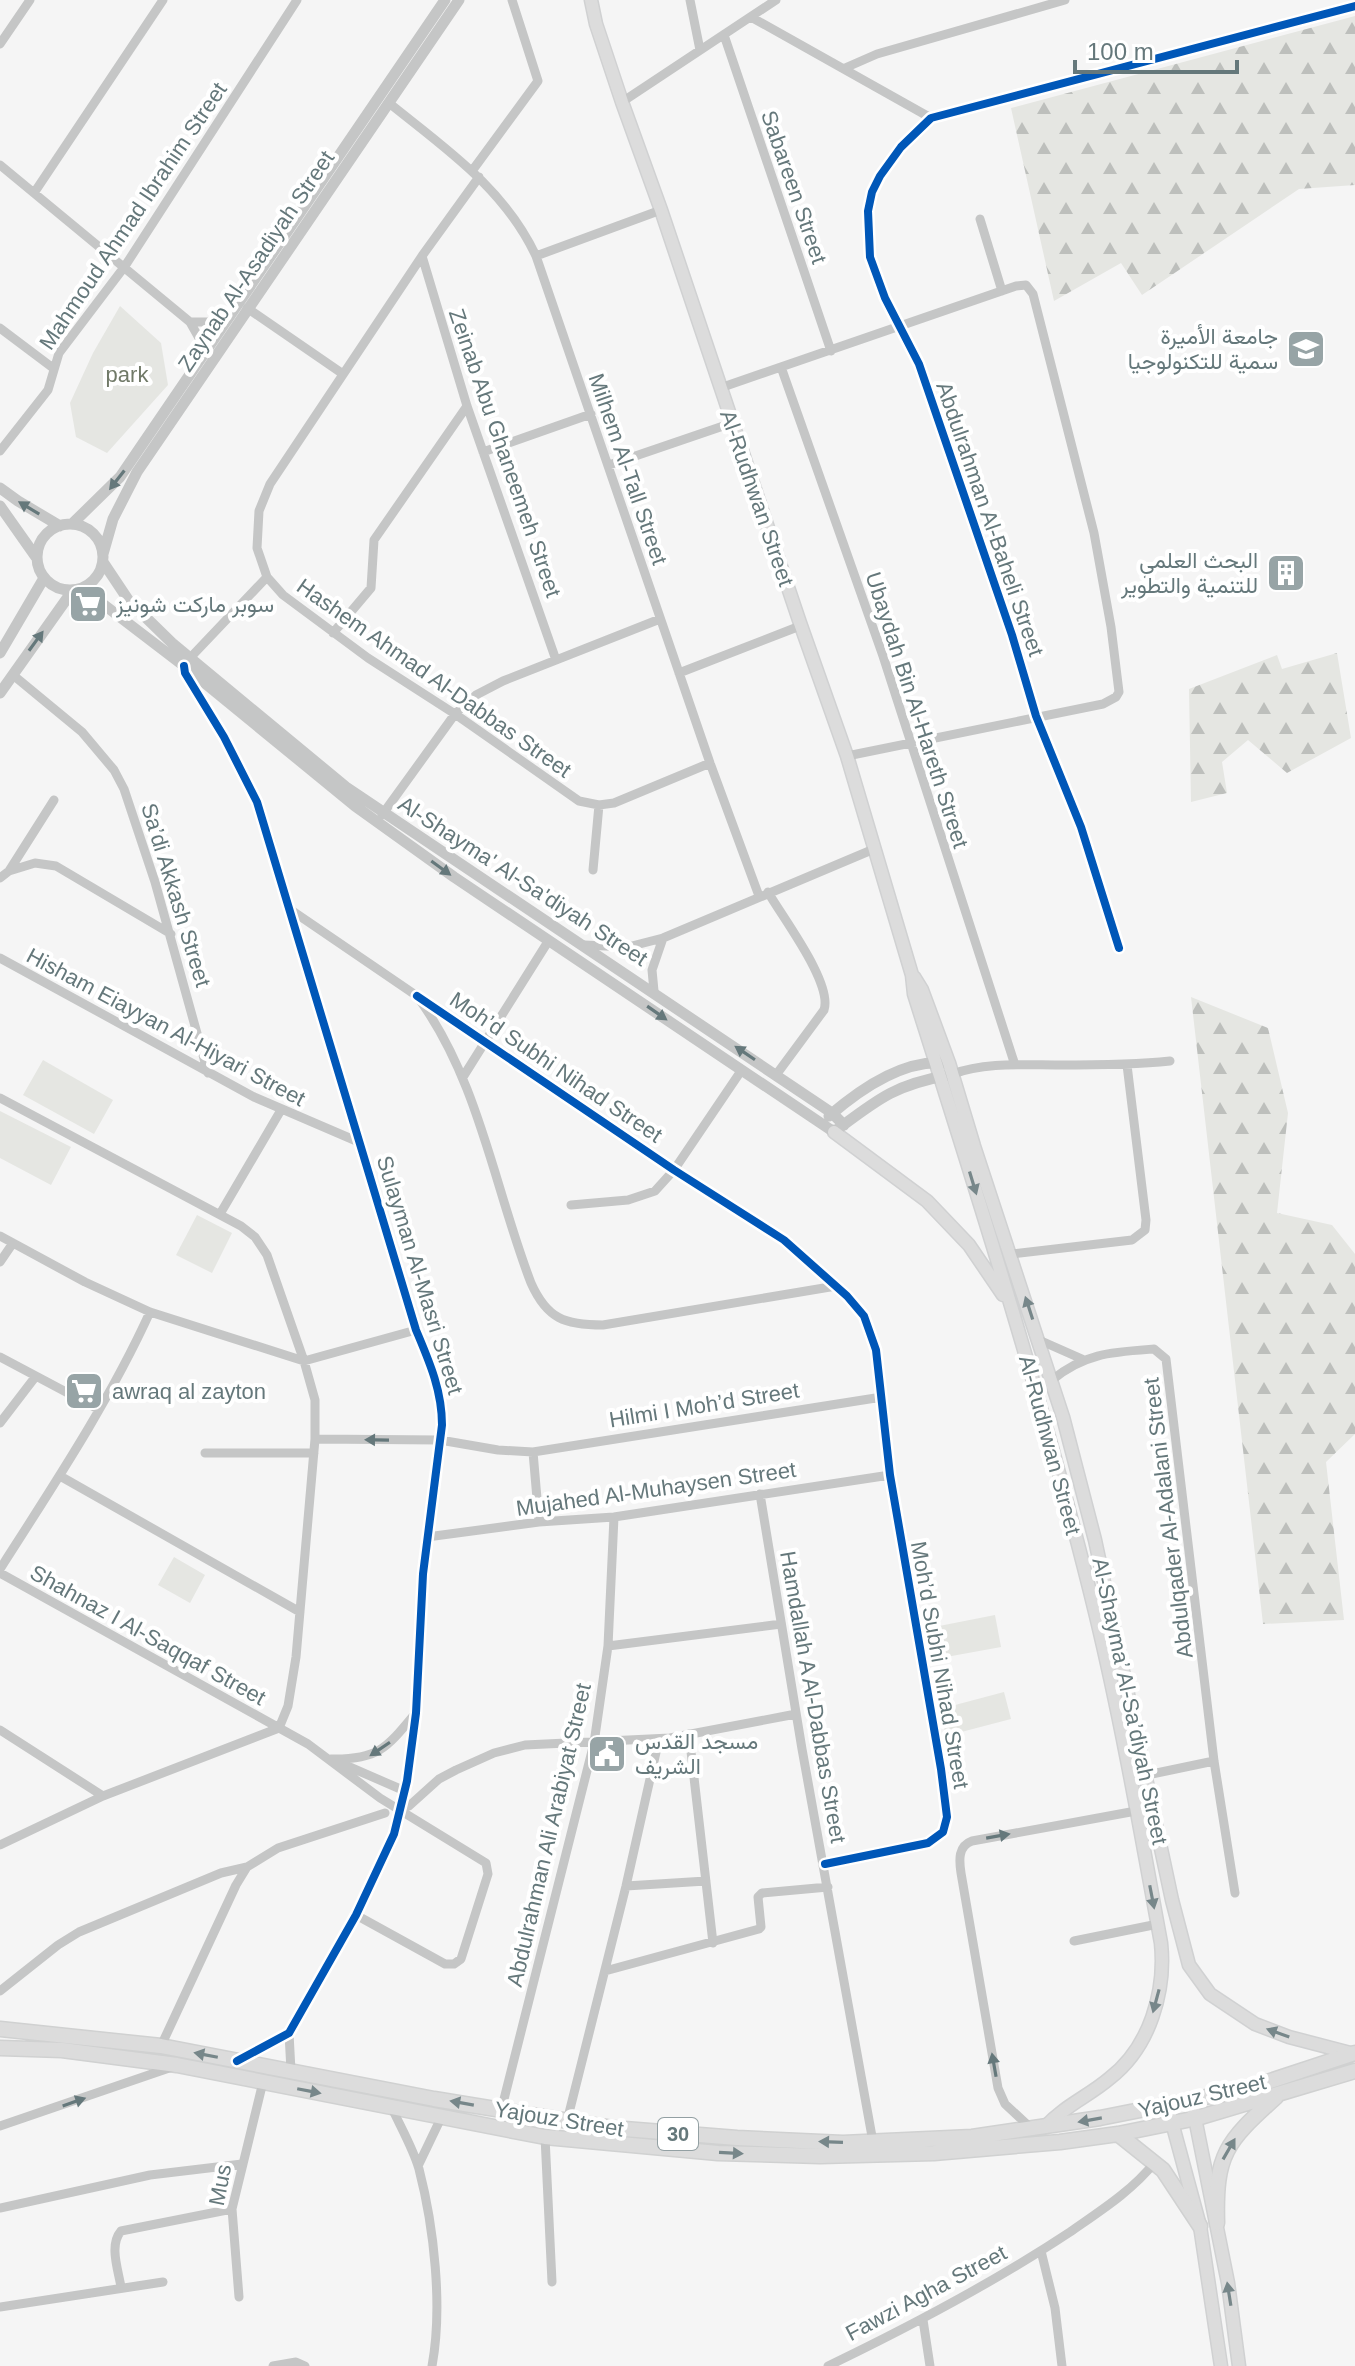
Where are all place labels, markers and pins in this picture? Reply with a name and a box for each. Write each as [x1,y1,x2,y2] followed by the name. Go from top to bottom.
[1128,324,1278,375] place label: جامعة الأميرة سمية للتكنولوجيا
[1285,328,1327,370] school or university icon: جامعة الأميرة سمية للتكنولوجيا
[1120,548,1258,599] place label: البحث العلمي للتنمية والتطوير
[1265,552,1307,594] building icon: البحث العلمي للتنمية والتطوير
[67,583,109,625] supermarket icon: سوبر ماركت شونيز
[115,592,274,618] place label: سوبر ماركت شونيز
[63,1370,105,1412] supermarket icon: awraq al zayton
[112,1379,266,1404] place label: awraq al zayton
[635,1729,758,1780] place label: مسجد القدس الشريف
[586,1733,628,1775] public building icon: مسجد القدس الشريف

